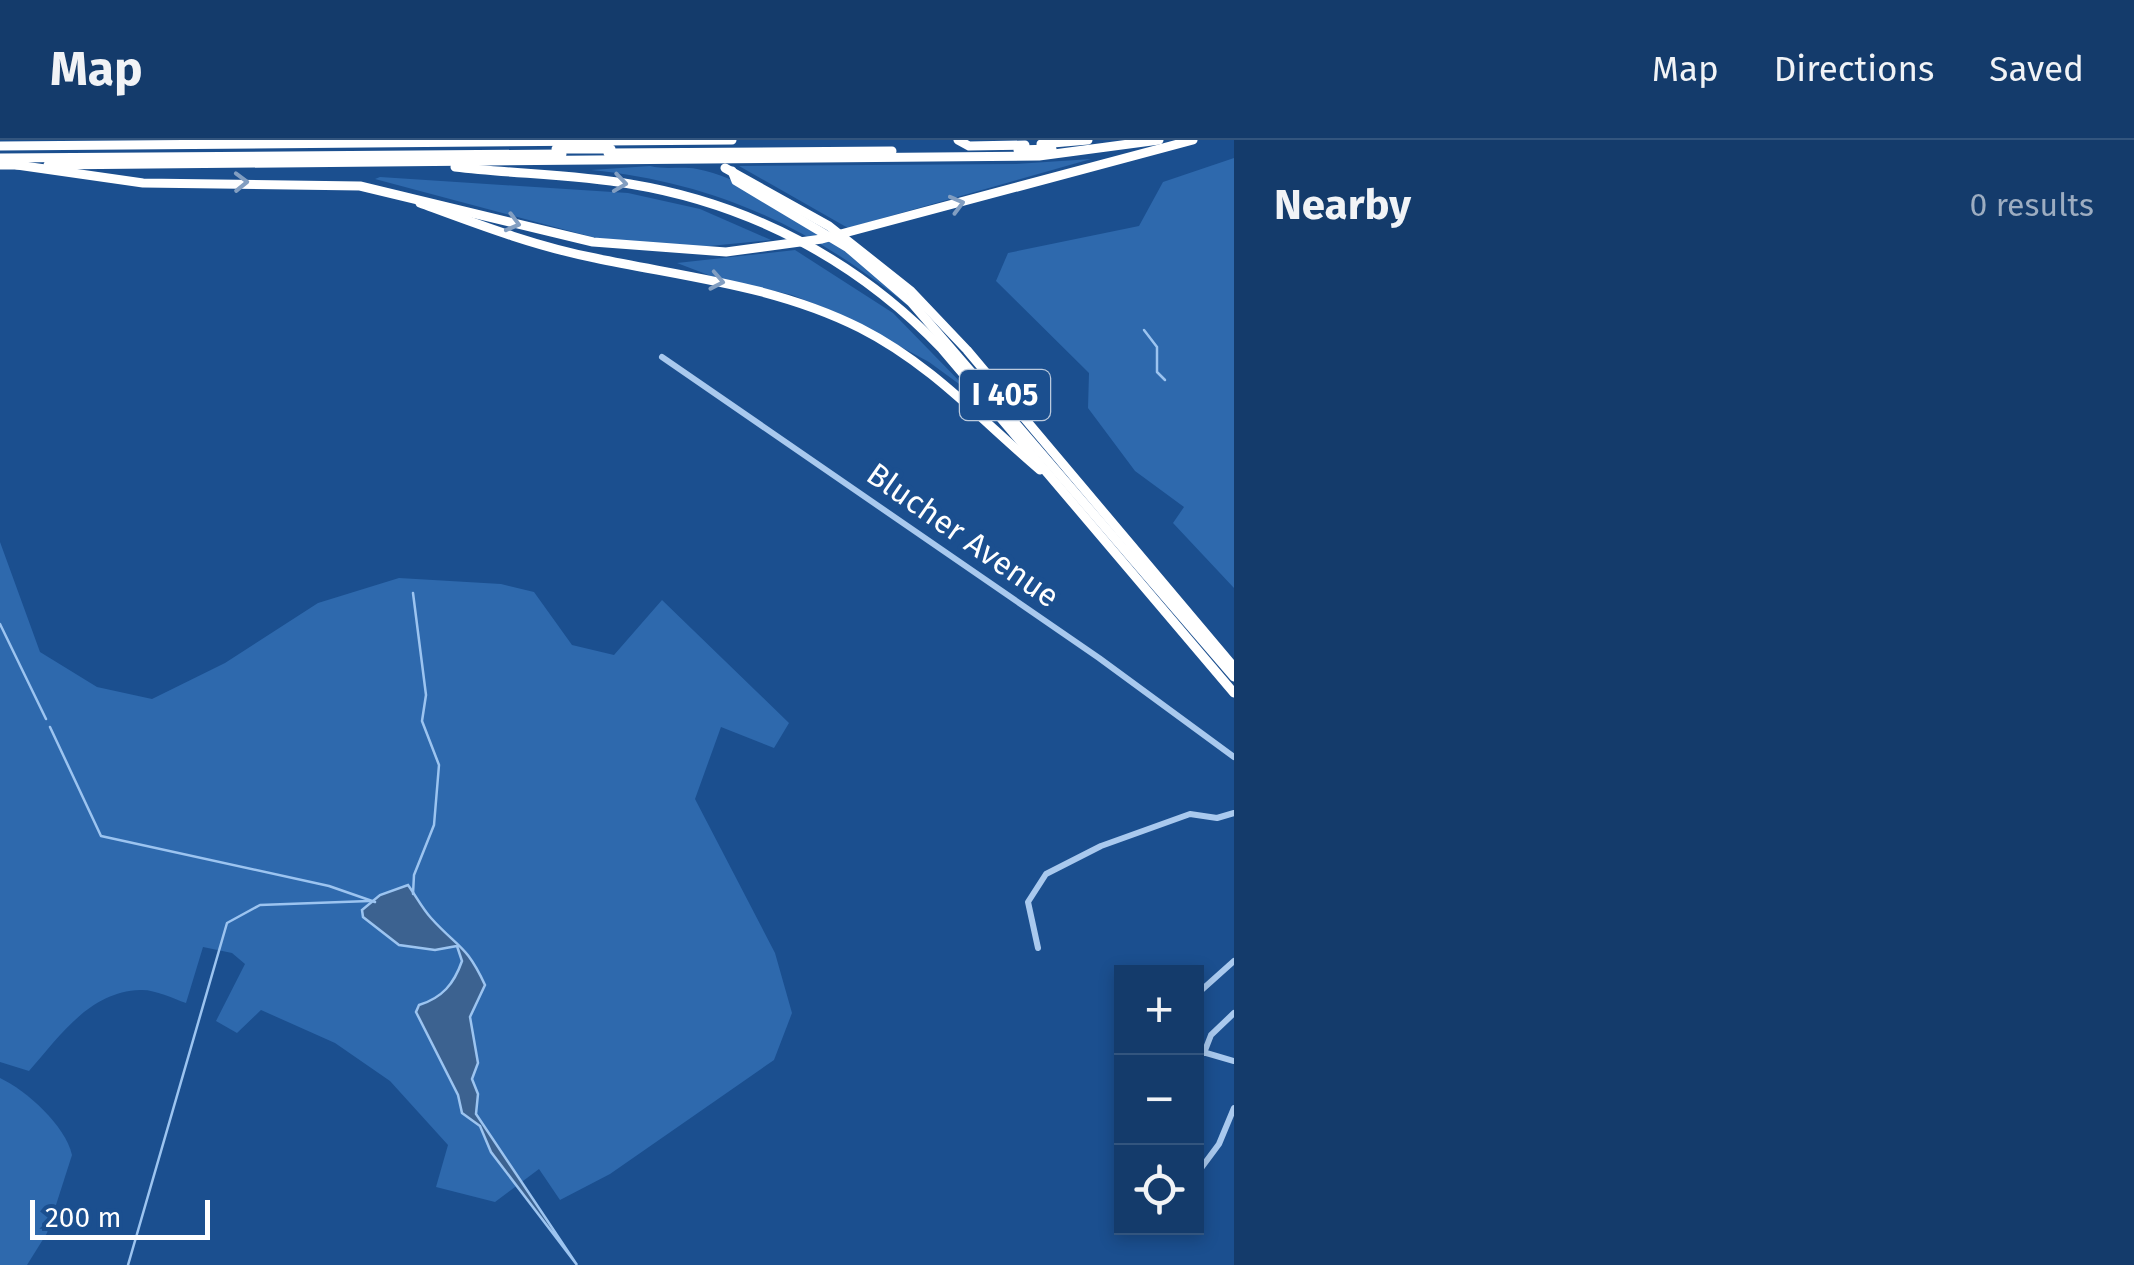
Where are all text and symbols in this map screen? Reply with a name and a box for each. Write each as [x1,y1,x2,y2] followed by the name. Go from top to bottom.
[50,40,143,98] text: Map
[1652,48,1719,90] text: Map
[1774,48,1934,90] text: Directions
[1989,48,2084,90] text: Saved
[234,171,249,193] one-way arrow
[612,171,629,192] one-way arrow
[1274,180,1411,230] text: Nearby
[1969,186,2094,224] text: 0 results
[948,195,965,216] one-way arrow
[504,211,521,232] one-way arrow
[708,270,725,291] one-way arrow
[960,370,1050,420] road number: I 405
[860,455,1066,615] street label: Blucher Avenue
[1114,965,1204,1235] map controls
[1114,965,1204,1055] button: +
[1114,1055,1204,1145] button: −
[1114,1145,1204,1235] button: locate
[30,1195,210,1240] scale bar
[45,1201,122,1234] text: 200 m

